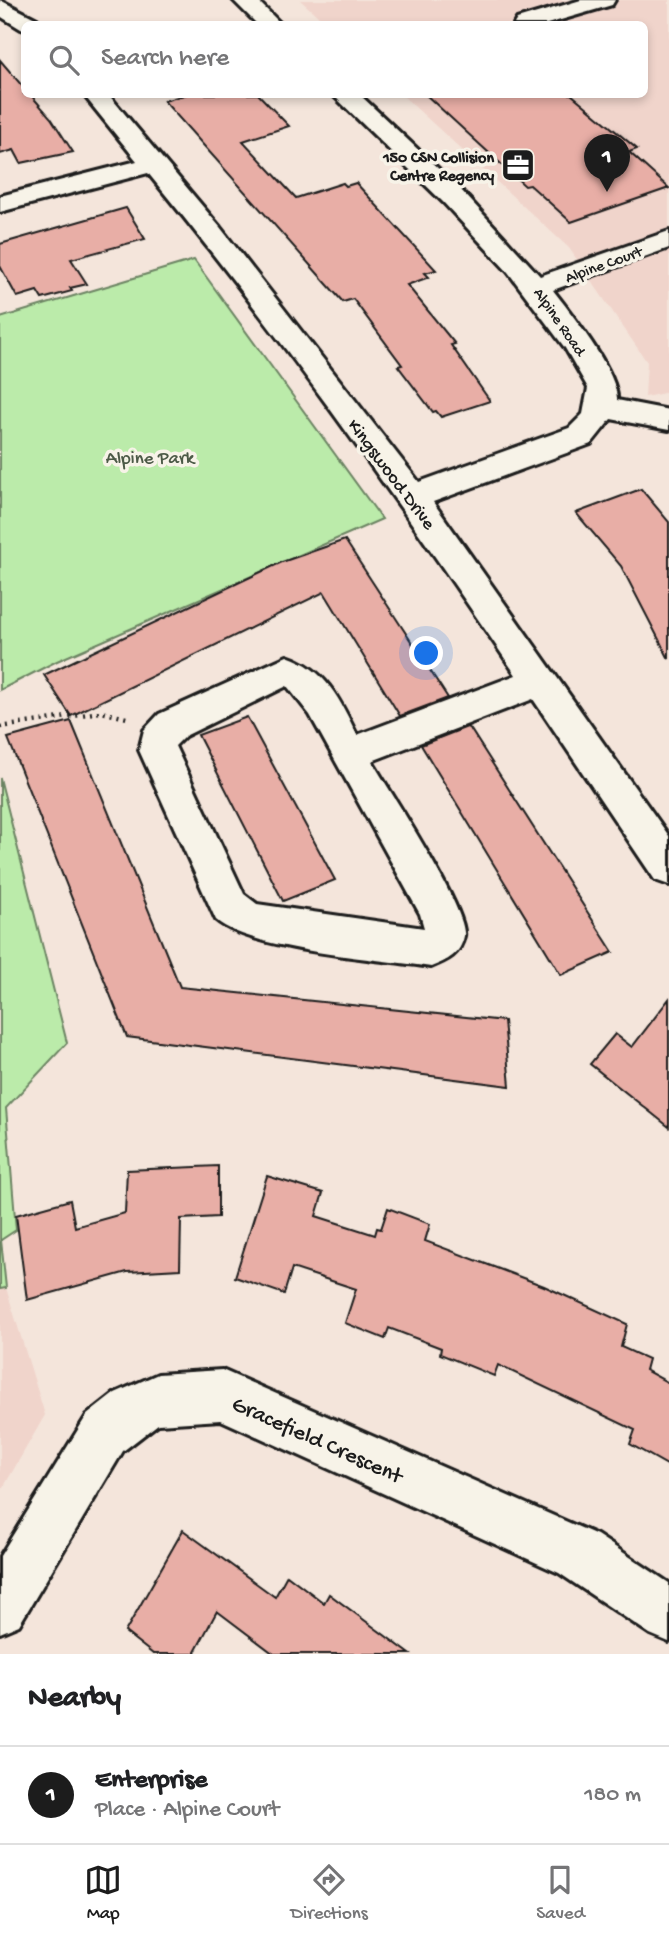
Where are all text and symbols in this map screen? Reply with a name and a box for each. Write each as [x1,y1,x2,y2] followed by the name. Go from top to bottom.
[21,21,648,98] search box
[45,41,83,79] icon: search
[101,44,229,75] text: Search here
[584,134,630,192] pin: 1
[499,146,537,184] office icon: 150 CSN Collision Centre Regency
[382,150,494,187] place label: 150 CSN Collision Centre Regency
[563,243,647,289] street label: Alpine Court
[528,285,589,362] street label: Alpine Road
[341,415,439,535] street label: Kingswood Drive
[106,448,196,471] park label: Alpine Park
[409,636,443,670] your location
[227,1391,408,1492] street label: Gracefield Crescent
[28,1682,121,1717] text: Nearby
[95,1766,207,1797] text: Enterprise
[46,1782,56,1809] text: 1
[584,1782,641,1809] text: 180 m
[95,1797,279,1824] text: Place · Alpine Court
[84,1861,122,1926] tab: Map
[291,1861,368,1926] tab: Directions
[536,1861,585,1926] tab: Saved

